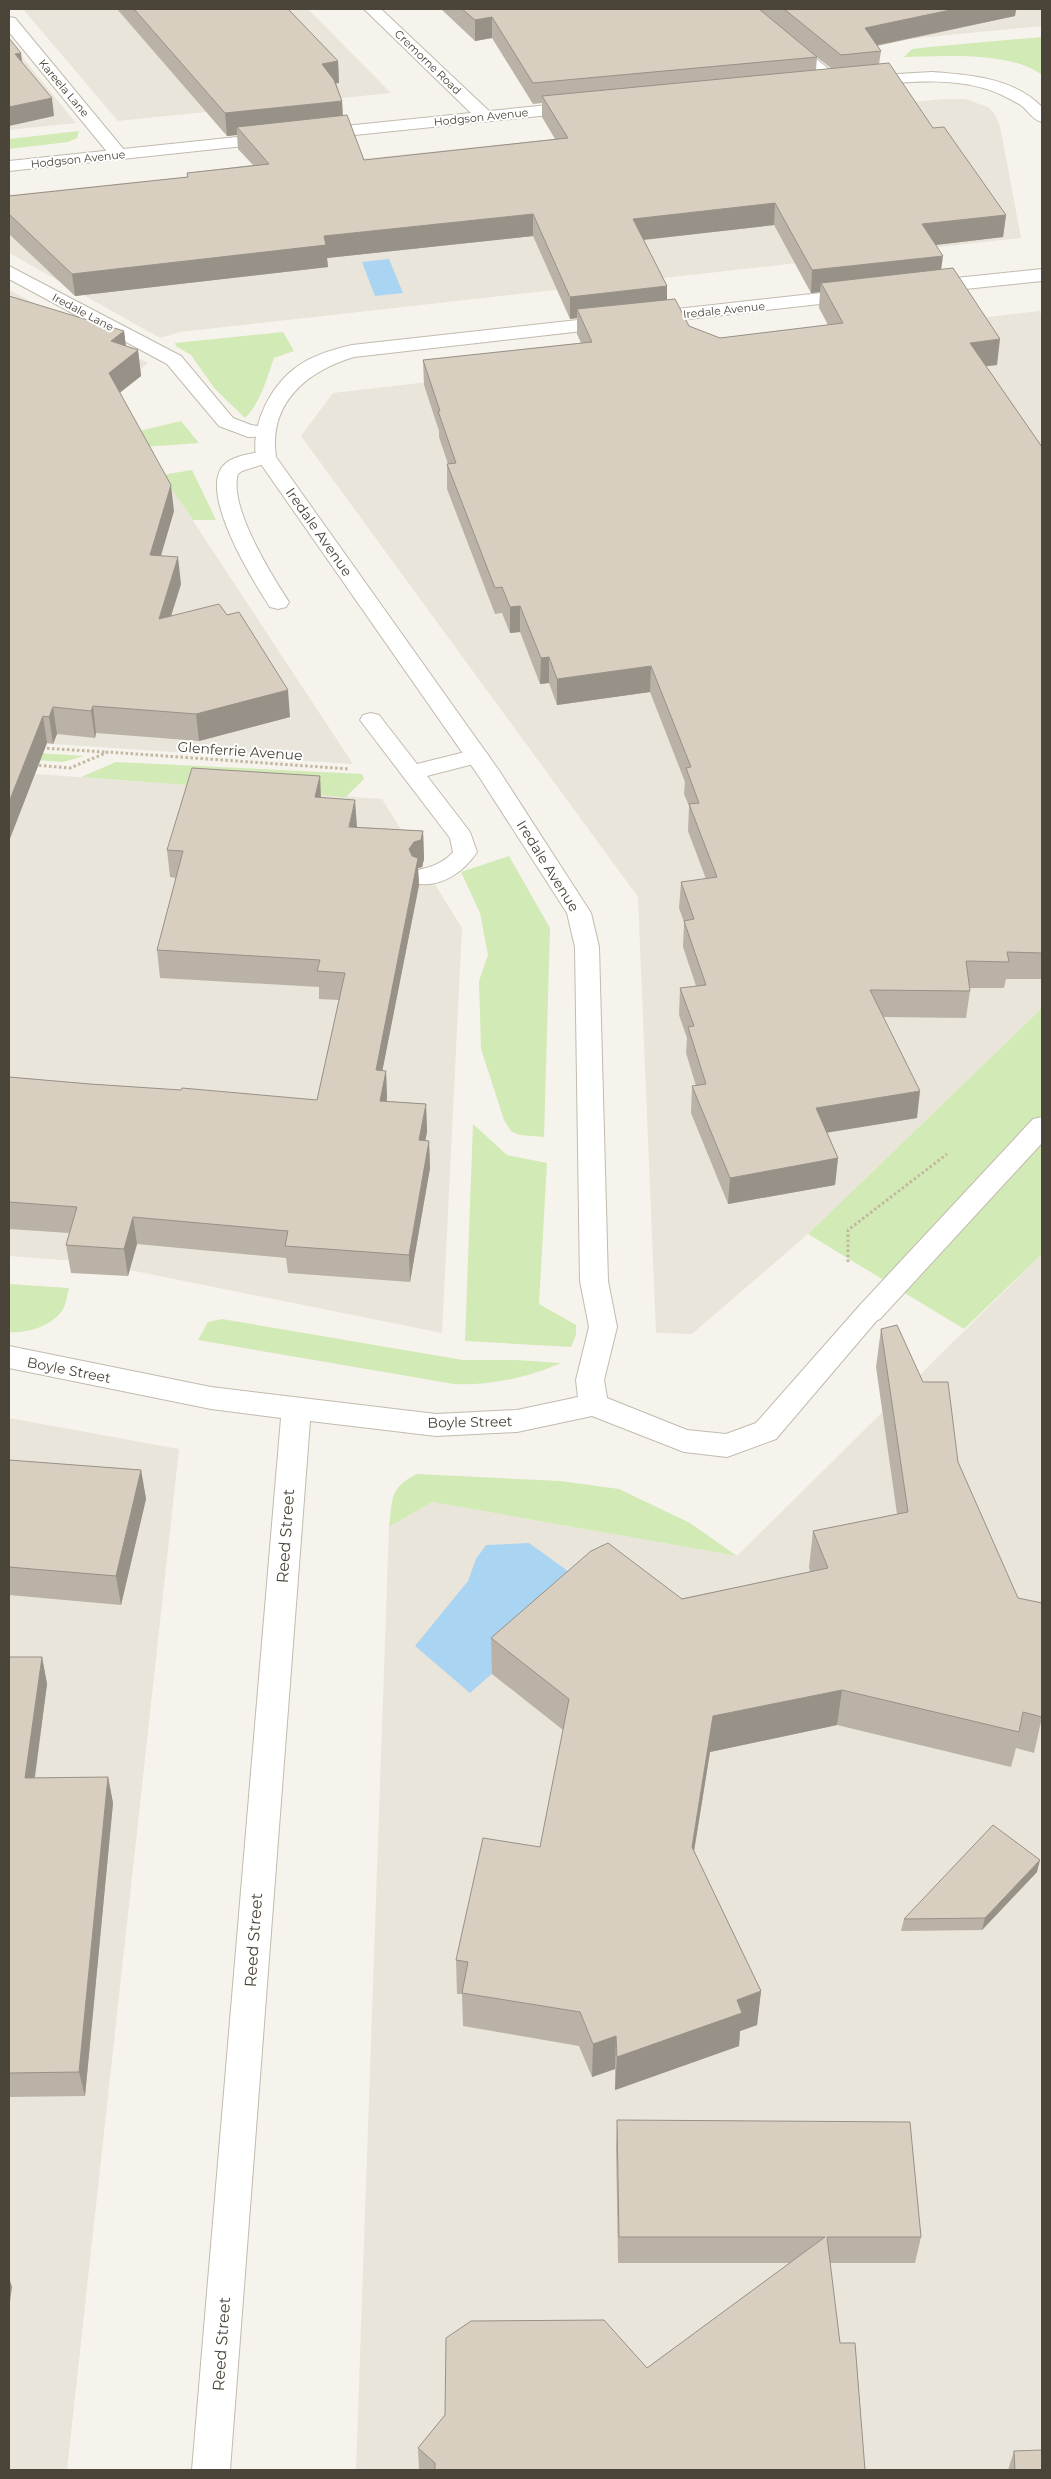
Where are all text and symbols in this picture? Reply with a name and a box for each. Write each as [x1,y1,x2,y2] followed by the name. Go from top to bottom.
[392,27,464,97] street label: Cremorne Road
[36,56,92,120] street label: Kareela Lane
[433,105,529,129] street label: Hodgson Avenue
[30,147,126,171] street label: Hodgson Avenue
[50,290,116,334] street label: Iredale Lane
[682,299,766,321] street label: Iredale Avenue
[282,484,356,580] street label: Iredale Avenue
[177,738,303,764] street label: Glenferrie Avenue
[513,817,583,915] street label: Iredale Avenue
[26,1353,113,1387] street label: Boyle Street
[427,1412,513,1432] street label: Boyle Street
[273,1488,298,1584] street label: Reed Street
[241,1892,266,1988] street label: Reed Street
[209,2296,234,2392] street label: Reed Street

